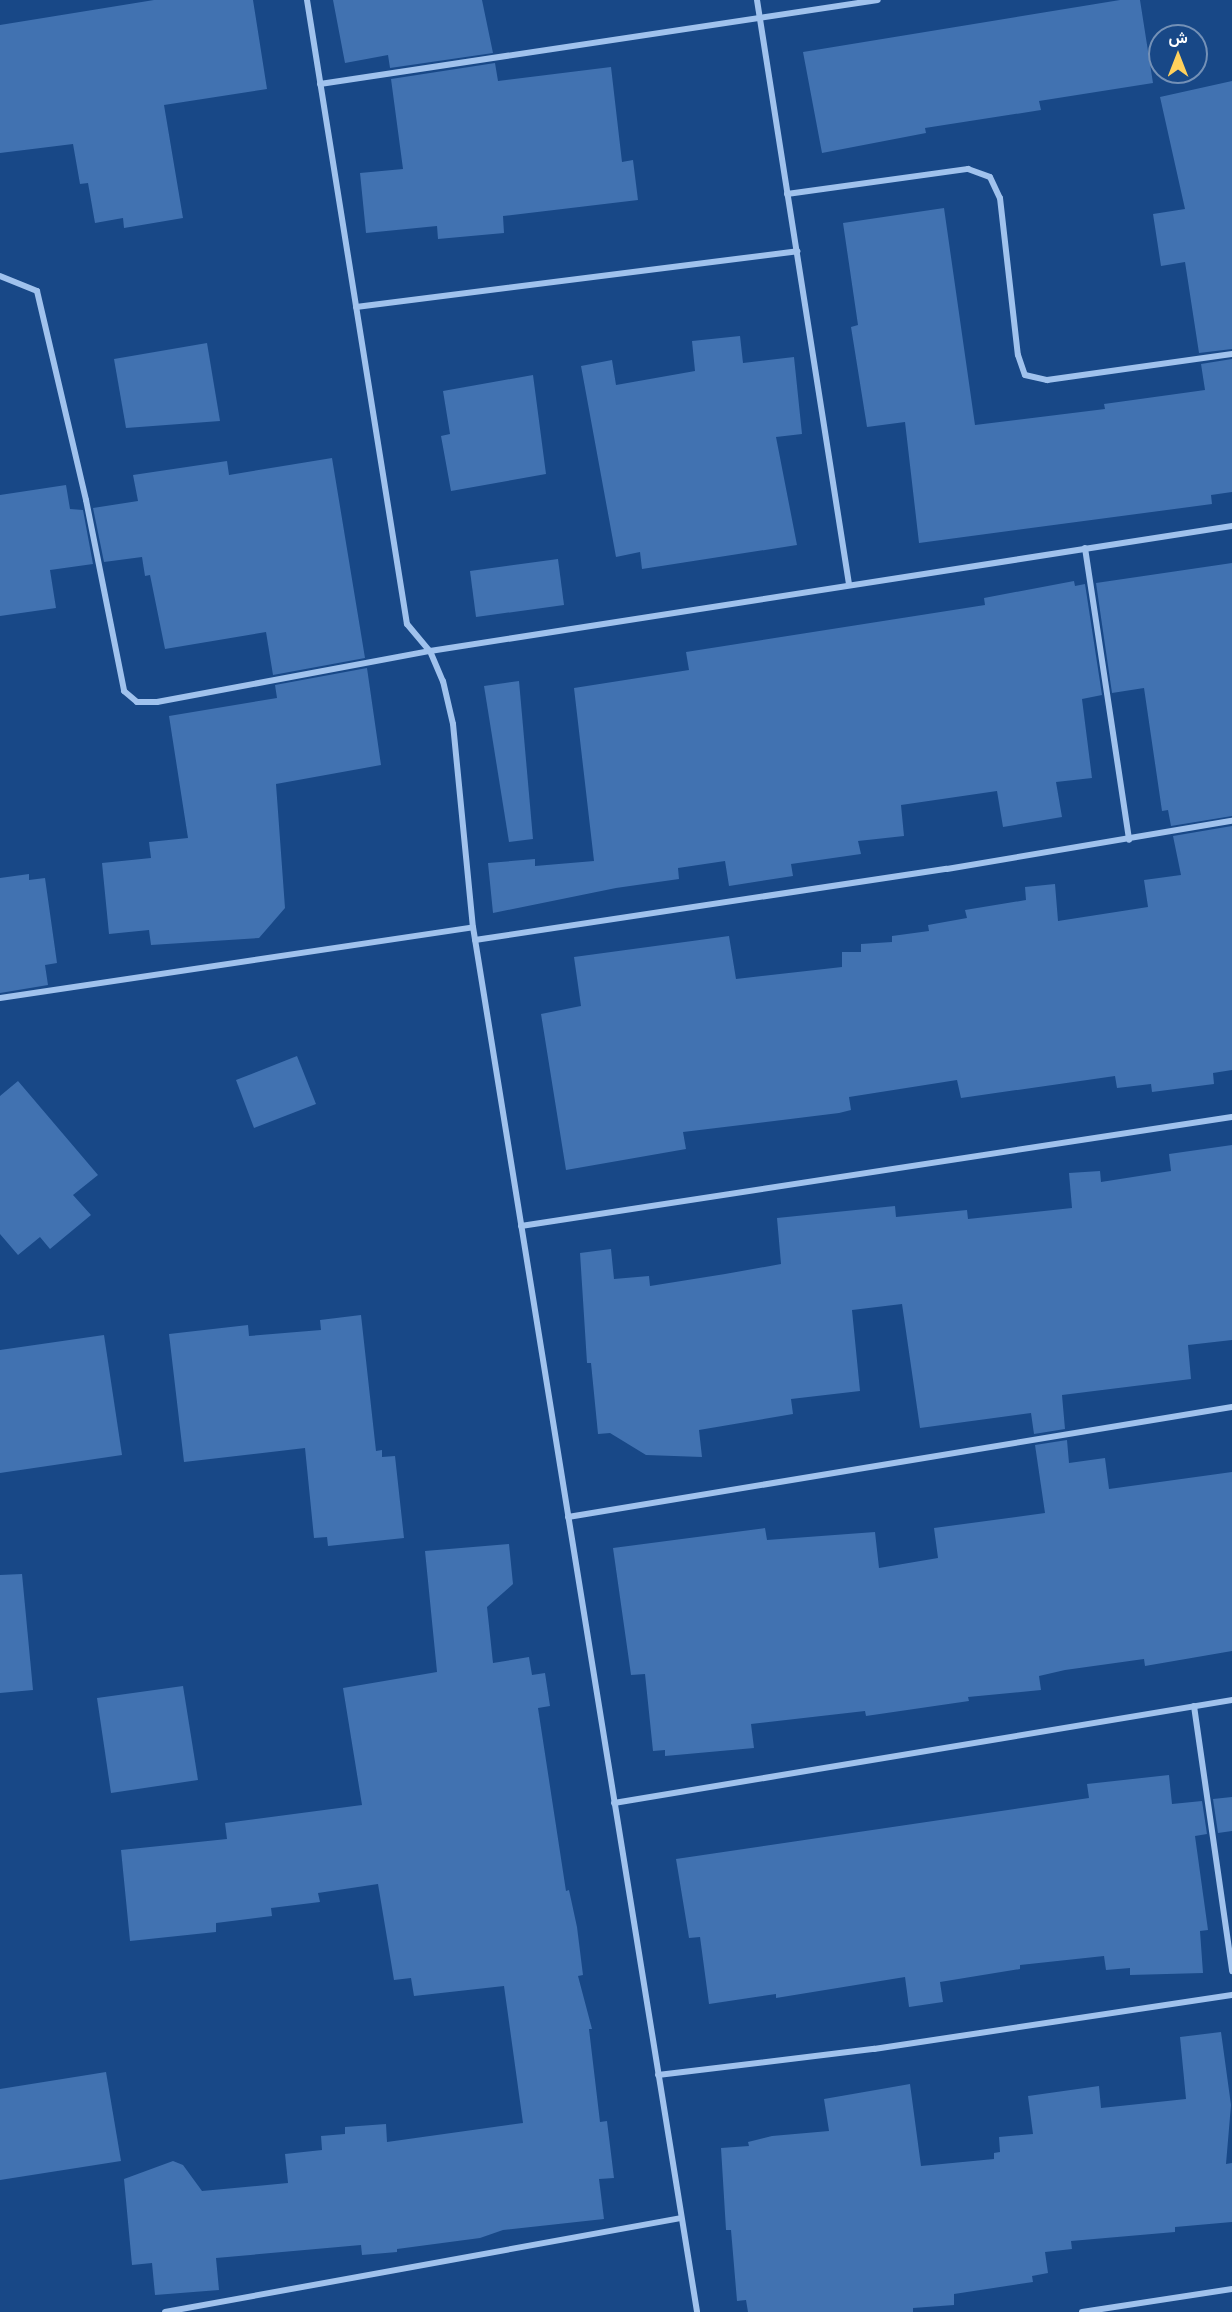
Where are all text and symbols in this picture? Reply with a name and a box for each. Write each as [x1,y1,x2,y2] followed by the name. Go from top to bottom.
[1148,24,1208,84] north arrow
[1168,29,1188,46] text: ش

